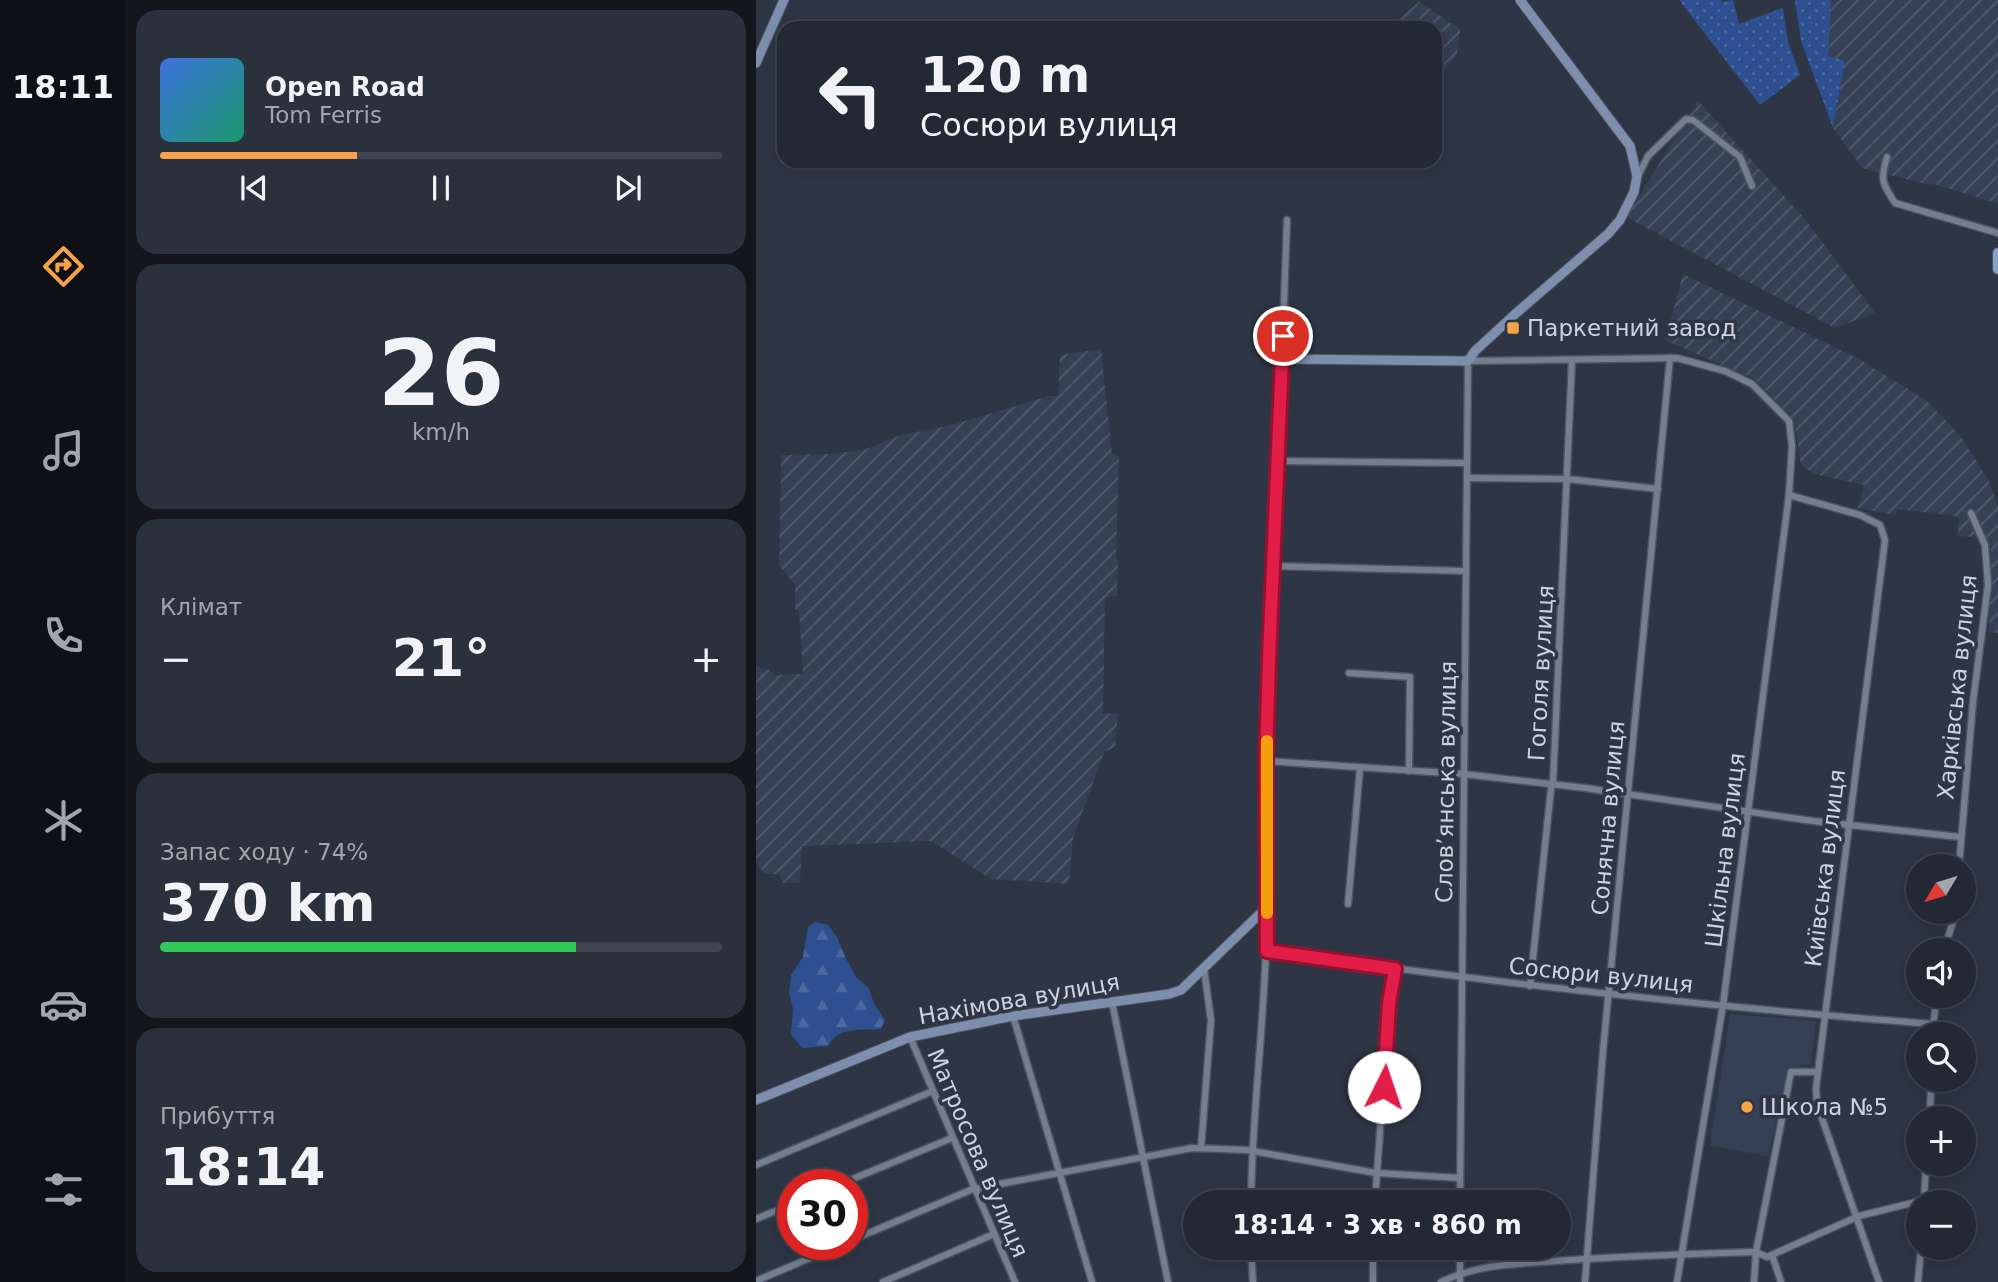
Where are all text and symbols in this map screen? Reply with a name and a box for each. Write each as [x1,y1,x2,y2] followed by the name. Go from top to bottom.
[920,47,1090,104] text: 120 m
[805,49,896,140] icon: left
[12,68,114,106] text: 18:11
[265,72,425,102] text: Open Road
[265,102,382,128] text: Tom Ferris
[920,106,1178,144] text: Сосюри вулиця
[235,169,273,207] icon: previous
[422,169,460,207] icon: pause
[609,169,647,207] icon: next
[39,242,88,291] icon: directions
[1253,306,1313,366] pin
[1527,315,1737,341] place label: Паркетний завод
[1264,317,1302,355] icon: arrive
[1505,320,1521,336] marker: Паркетний завод
[378,321,504,426] text: 26
[412,419,470,445] text: km/h
[39,426,88,475] icon: music
[1932,573,1982,801] street label: Харківська вулиця
[1523,584,1559,762] street label: Гоголя вулиця
[160,594,242,620] text: Клімат
[39,611,88,660] icon: phone
[392,628,490,688] text: 21°
[160,637,192,681] text: −
[690,637,722,681] text: +
[1431,661,1461,903] street label: Слов’янська вулиця
[1587,720,1629,916] street label: Сонячна вулиця
[1700,751,1750,949] street label: Шкільна вулиця
[1800,768,1850,968] street label: Київська вулиця
[39,796,88,845] icon: climate
[160,839,368,865] text: Запас ходу · 74%
[1906,854,1976,924] north arrow
[1906,854,1976,1260] map controls
[160,873,375,933] text: 370 km
[1906,938,1976,1008] button: sound
[1507,952,1695,998] street label: Сосюри вулиця
[916,968,1122,1030] street label: Нахімова вулиця
[39,980,88,1029] icon: car
[1906,1022,1976,1092] button: search
[922,1045,1034,1261] street label: Матросова вулиця
[1347,1050,1421,1124] position arrow
[1761,1094,1888,1120] place label: Школа №5
[1739,1099,1755,1115] marker: Школа №5
[160,1103,275,1129] text: Прибуття
[1906,1106,1976,1176] button: +
[160,1137,326,1197] text: 18:14
[39,1165,88,1214] icon: filters
[777,1169,868,1260] speed limit sign: 30
[1906,1190,1976,1260] button: −
[1232,1210,1522,1240] text: 18:14 · 3 хв · 860 m

